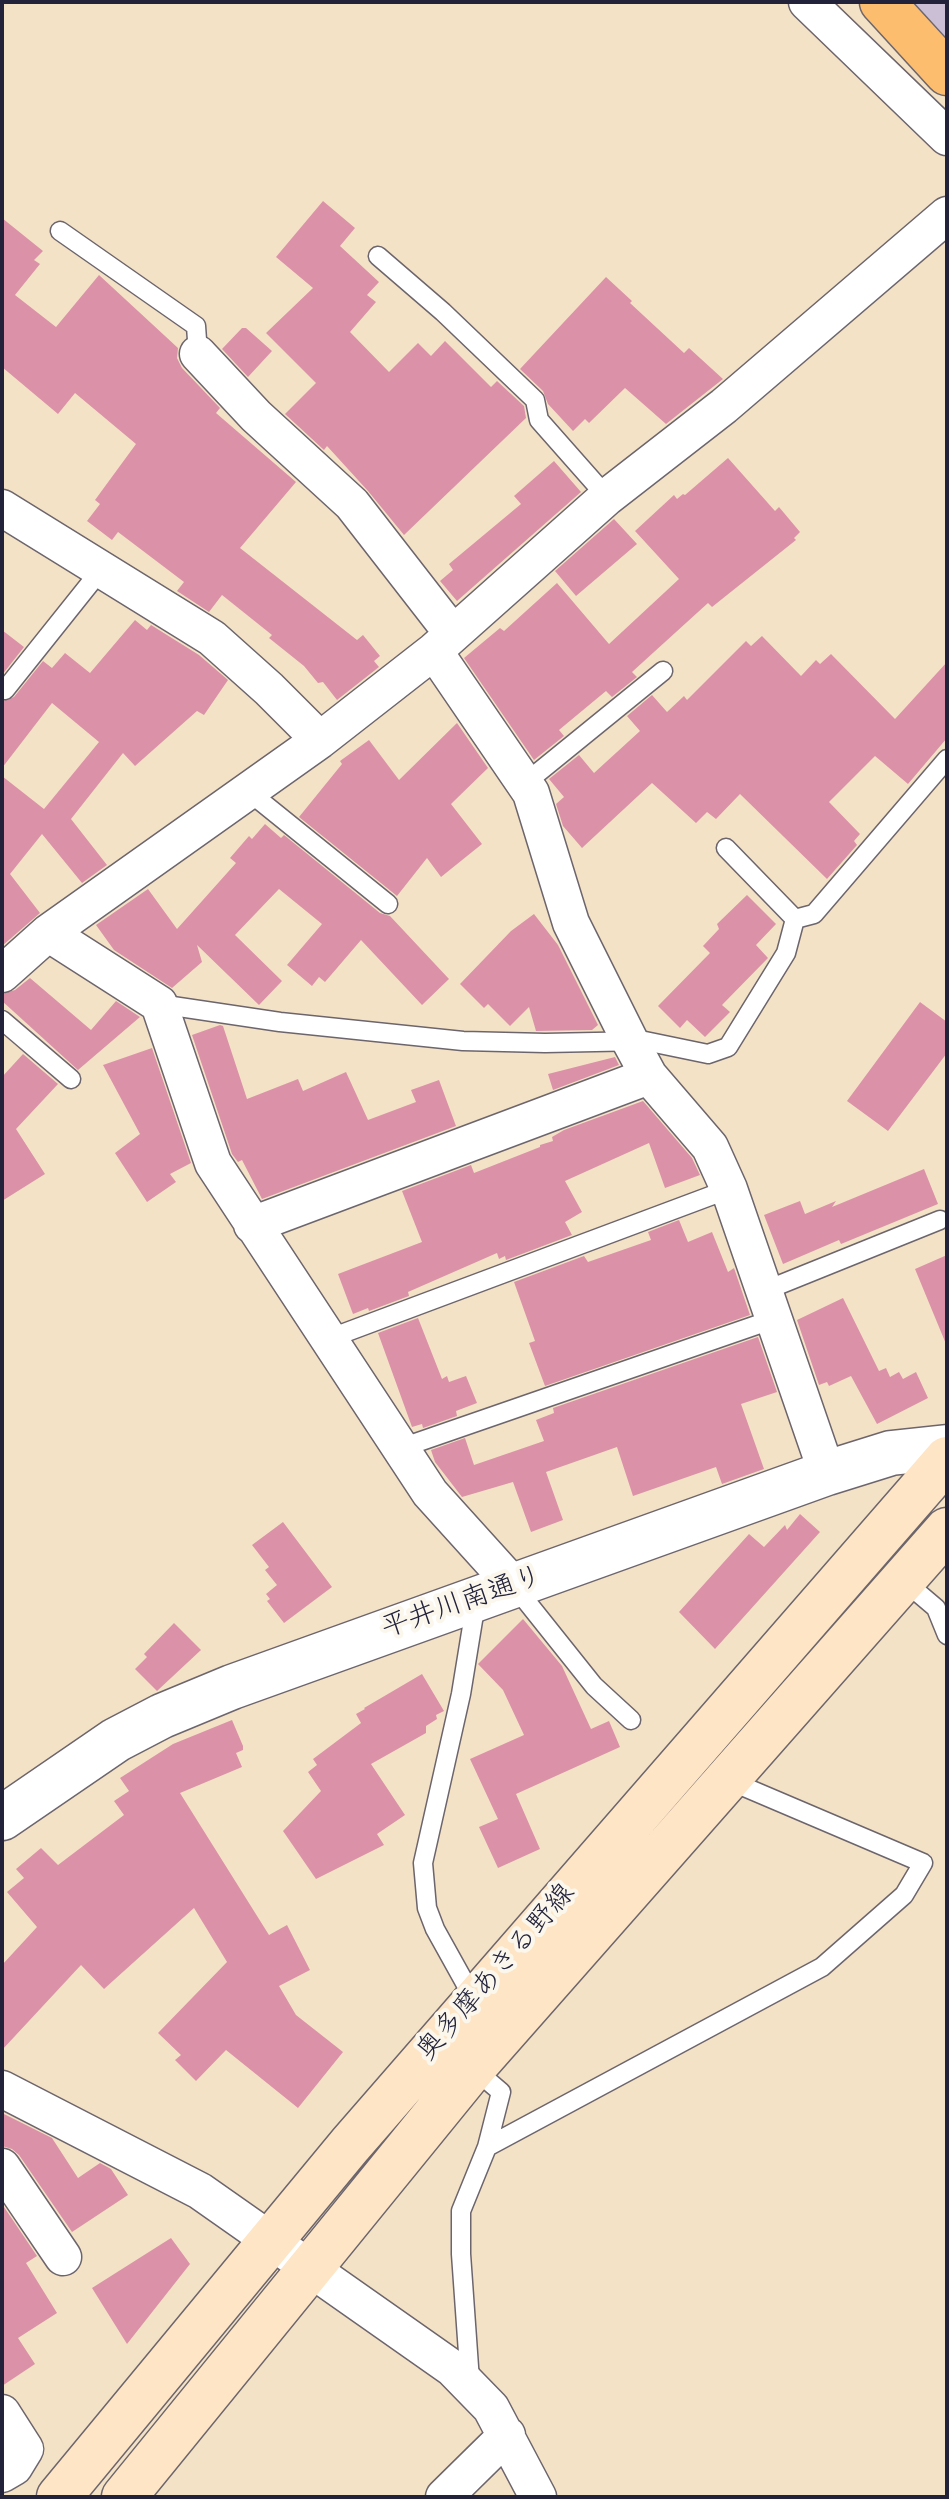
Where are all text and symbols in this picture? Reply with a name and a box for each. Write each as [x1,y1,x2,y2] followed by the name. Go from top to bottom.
[378,1562,548,1648] street label: 平井川南通り
[412,1878,584,2070] street label: 奥多摩あきる野線

